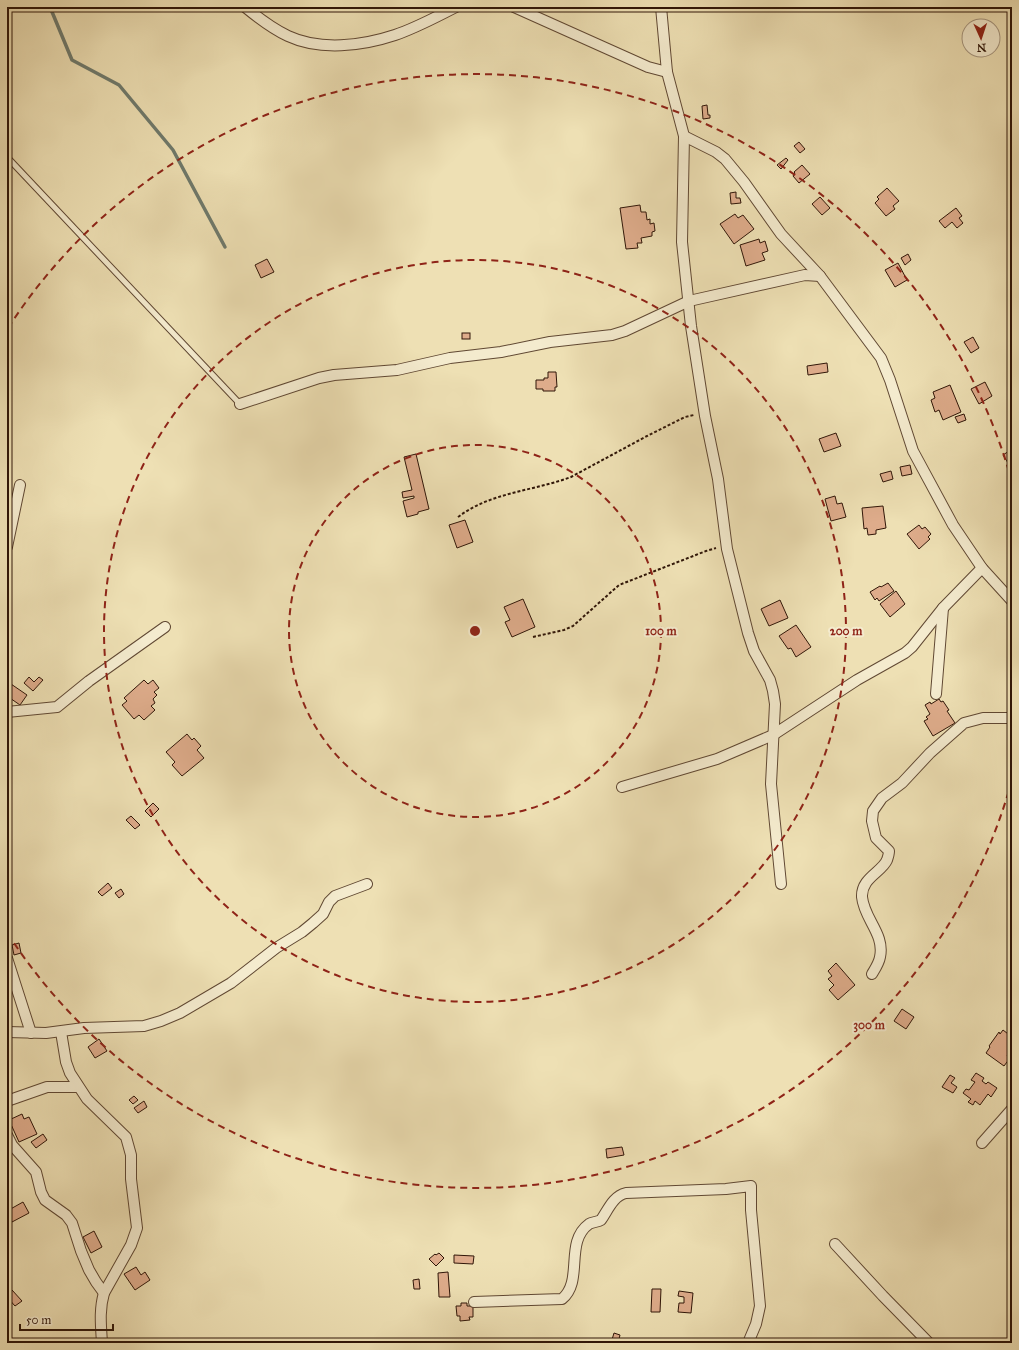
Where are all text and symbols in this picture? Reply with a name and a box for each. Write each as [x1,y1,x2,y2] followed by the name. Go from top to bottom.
[961,18,1001,58] north arrow
[976,41,987,54] text: N
[468,624,482,638] centre of rings
[645,624,678,638] text: 100 m
[830,624,863,638] text: 200 m
[853,1018,886,1033] text: 300 m
[20,1306,113,1332] scale bar
[26,1313,51,1327] text: 50 m

